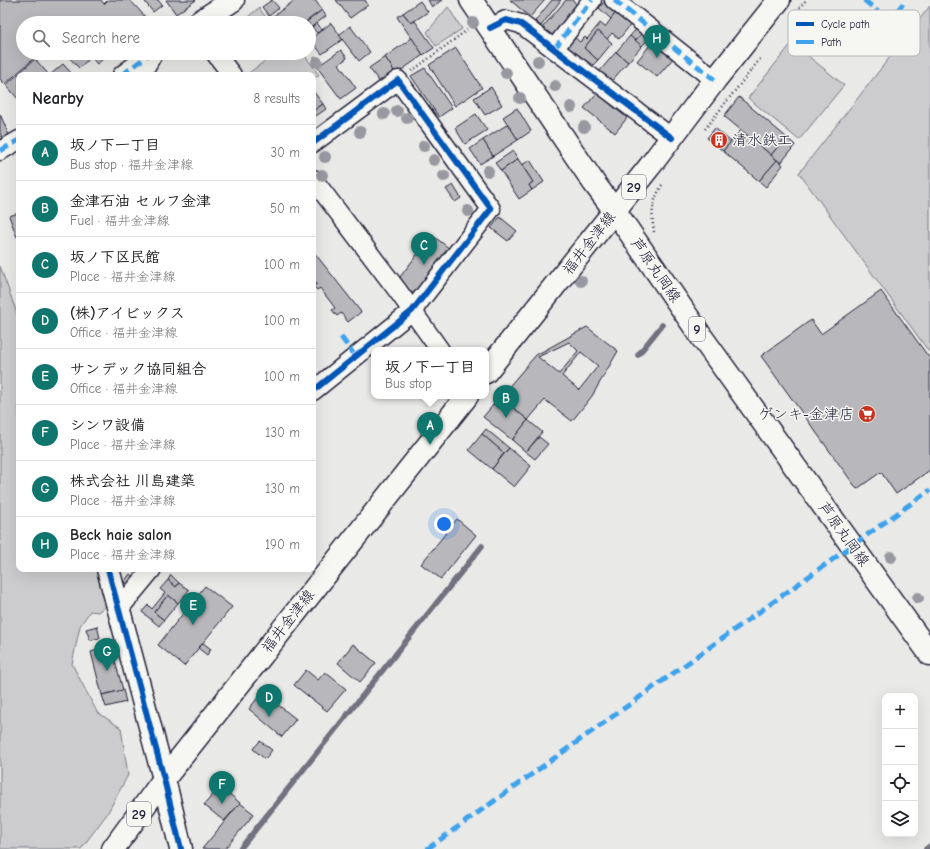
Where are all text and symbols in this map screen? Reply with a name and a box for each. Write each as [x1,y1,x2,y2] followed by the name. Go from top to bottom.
[788,10,920,56] legend
[16,16,316,60] search box
[821,18,870,31] text: Cycle path
[644,25,670,58] pin: H
[30,27,52,49] icon: search
[62,29,140,47] text: Search here
[821,36,842,49] text: Path
[32,89,83,108] text: Nearby
[254,91,300,106] text: 8 results
[709,130,729,150] building icon: 清水鉄工
[732,131,792,149] place label: 清水鉄工
[70,136,160,154] text: 坂ノ下一丁目
[41,145,49,160] text: A
[270,145,300,160] text: 30 m
[70,157,193,172] text: Bus stop · 福井金津線
[622,175,646,199] road number: 29
[70,192,211,210] text: 金津石油 セルフ金津
[41,201,49,216] text: B
[270,201,300,216] text: 50 m
[559,208,619,278] street label: 福井金津線
[70,213,169,228] text: Fuel · 福井金津線
[411,232,437,265] pin: C
[627,234,685,306] street label: 芦原丸岡線
[70,248,160,266] text: 坂ノ下区民館
[41,257,49,272] text: C
[264,257,300,272] text: 100 m
[70,269,176,284] text: Place · 福井金津線
[70,304,185,322] text: (株)アイビックス
[41,313,49,328] text: D
[264,313,300,328] text: 100 m
[689,317,705,341] road number: 9
[70,325,177,340] text: Office · 福井金津線
[371,347,489,399] popup
[385,358,475,376] text: 坂ノ下一丁目
[70,360,206,378] text: サンデック協同組合
[41,369,49,384] text: E
[264,369,300,384] text: 100 m
[385,376,432,391] text: Bus stop
[70,381,177,396] text: Office · 福井金津線
[493,385,519,418] pin: B
[857,404,877,424] supermarket icon: ゲンキ-金津店
[758,405,854,423] place label: ゲンキ-金津店
[417,412,443,445] pin: A
[70,416,145,434] text: シンワ設備
[41,425,49,440] text: F
[265,425,300,440] text: 130 m
[70,437,176,452] text: Place · 福井金津線
[70,472,195,490] text: 株式会社 川島建築
[40,481,50,496] text: G
[265,481,300,496] text: 130 m
[70,493,176,508] text: Place · 福井金津線
[815,498,873,570] street label: 芦原丸岡線
[434,514,454,534] your location
[70,526,172,544] text: Beck haie salon
[40,537,50,552] text: H
[265,537,300,552] text: 190 m
[70,547,176,562] text: Place · 福井金津線
[258,586,318,656] street label: 福井金津線
[180,592,206,625] pin: E
[94,638,120,671] pin: G
[256,684,282,717] pin: D
[882,693,918,837] map controls
[882,693,918,729] button: +
[882,729,918,765] button: −
[882,765,918,801] button: locate
[209,771,235,804] pin: F
[882,801,918,837] button: layers
[127,802,151,826] road number: 29

